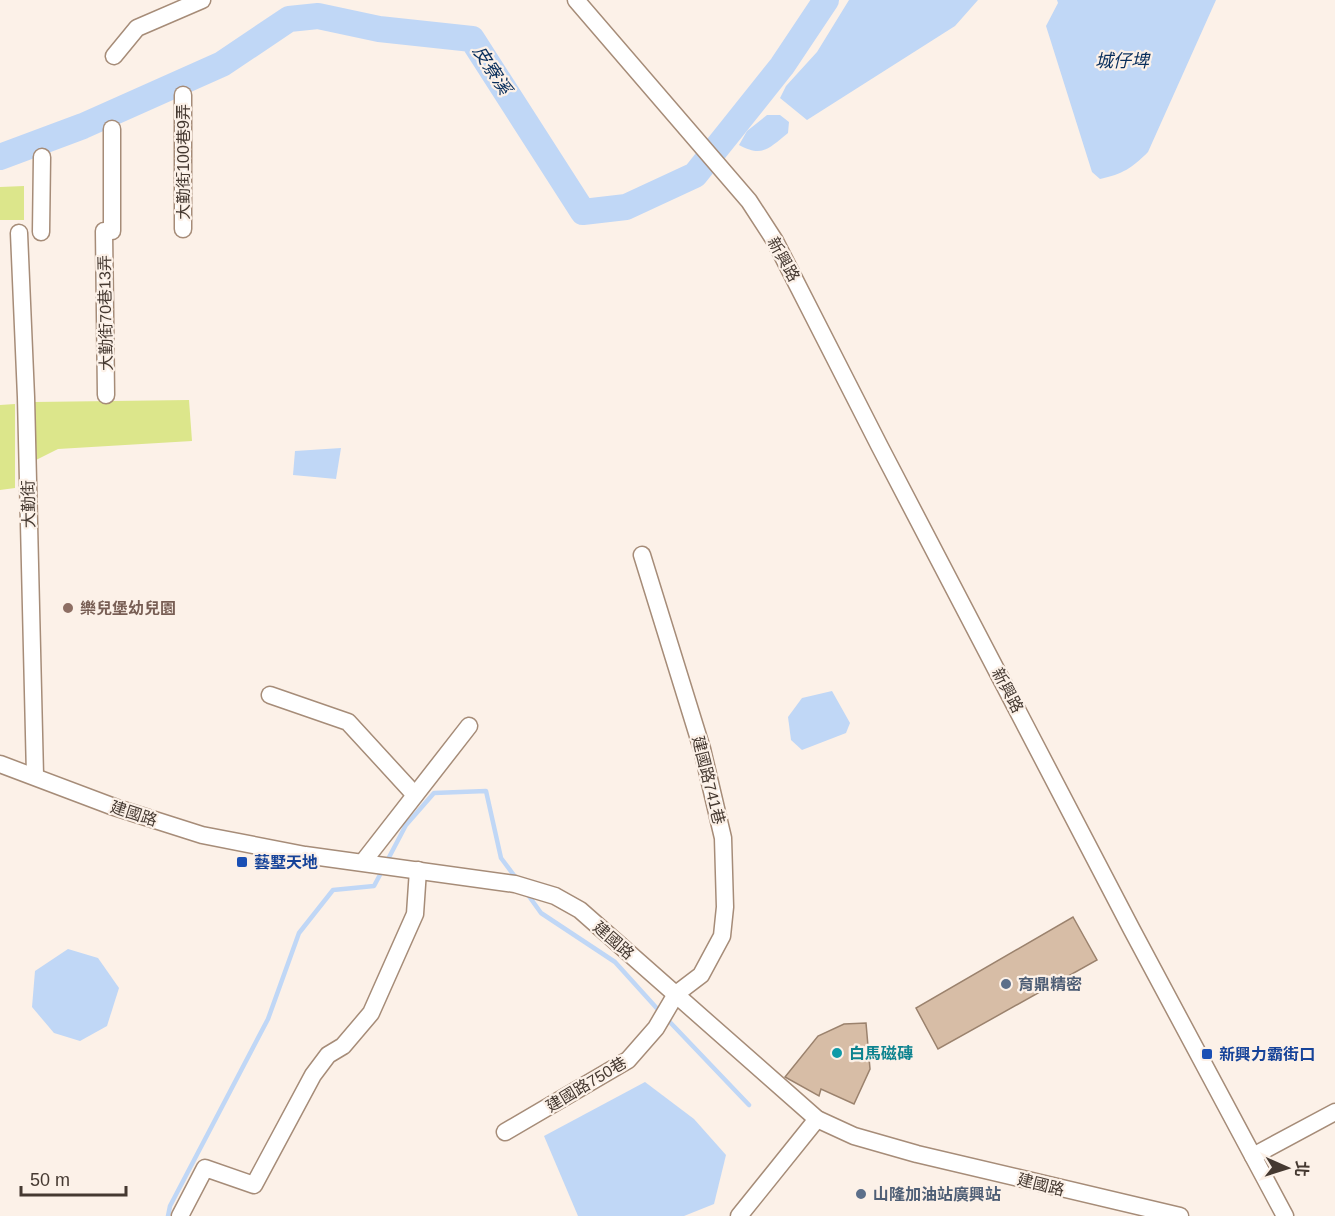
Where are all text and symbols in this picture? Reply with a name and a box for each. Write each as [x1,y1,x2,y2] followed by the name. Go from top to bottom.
[469,42,517,101] water label: 皮寮溪
[1095,51,1151,71] water label: 城仔埤
[175,104,192,220] street label: 大勤街100巷9弄
[764,234,803,284] street label: 新興路
[96,255,115,371] street label: 大勤街70巷13弄
[20,480,37,528] street label: 大勤街
[80,599,176,617] place label: 樂兒堡幼兒園
[61,601,75,615] marker: 樂兒堡幼兒園
[989,665,1026,715] street label: 新興路
[689,734,728,826] street label: 建國路741巷
[108,798,159,829] street label: 建國路
[254,854,318,871] place label: 藝墅天地
[235,855,249,869] marker: 藝墅天地
[590,918,637,963] street label: 建國路
[1018,975,1082,993] place label: 育鼎精密
[999,977,1013,991] marker: 育鼎精密
[849,1045,913,1062] place label: 白馬磁磚
[830,1046,844,1060] marker: 白馬磁磚
[1219,1046,1315,1063] place label: 新興力霸街口
[1200,1047,1214,1061] marker: 新興力霸街口
[543,1054,630,1115] street label: 建國路750巷
[1257,1138,1317,1198] north arrow
[21,1159,126,1197] scale bar
[1293,1160,1310,1177] text: 北
[30,1170,70,1190] text: 50 m
[1016,1170,1066,1199] street label: 建國路
[873,1186,1001,1203] place label: 山隆加油站廣興站
[854,1187,868,1201] marker: 山隆加油站廣興站

